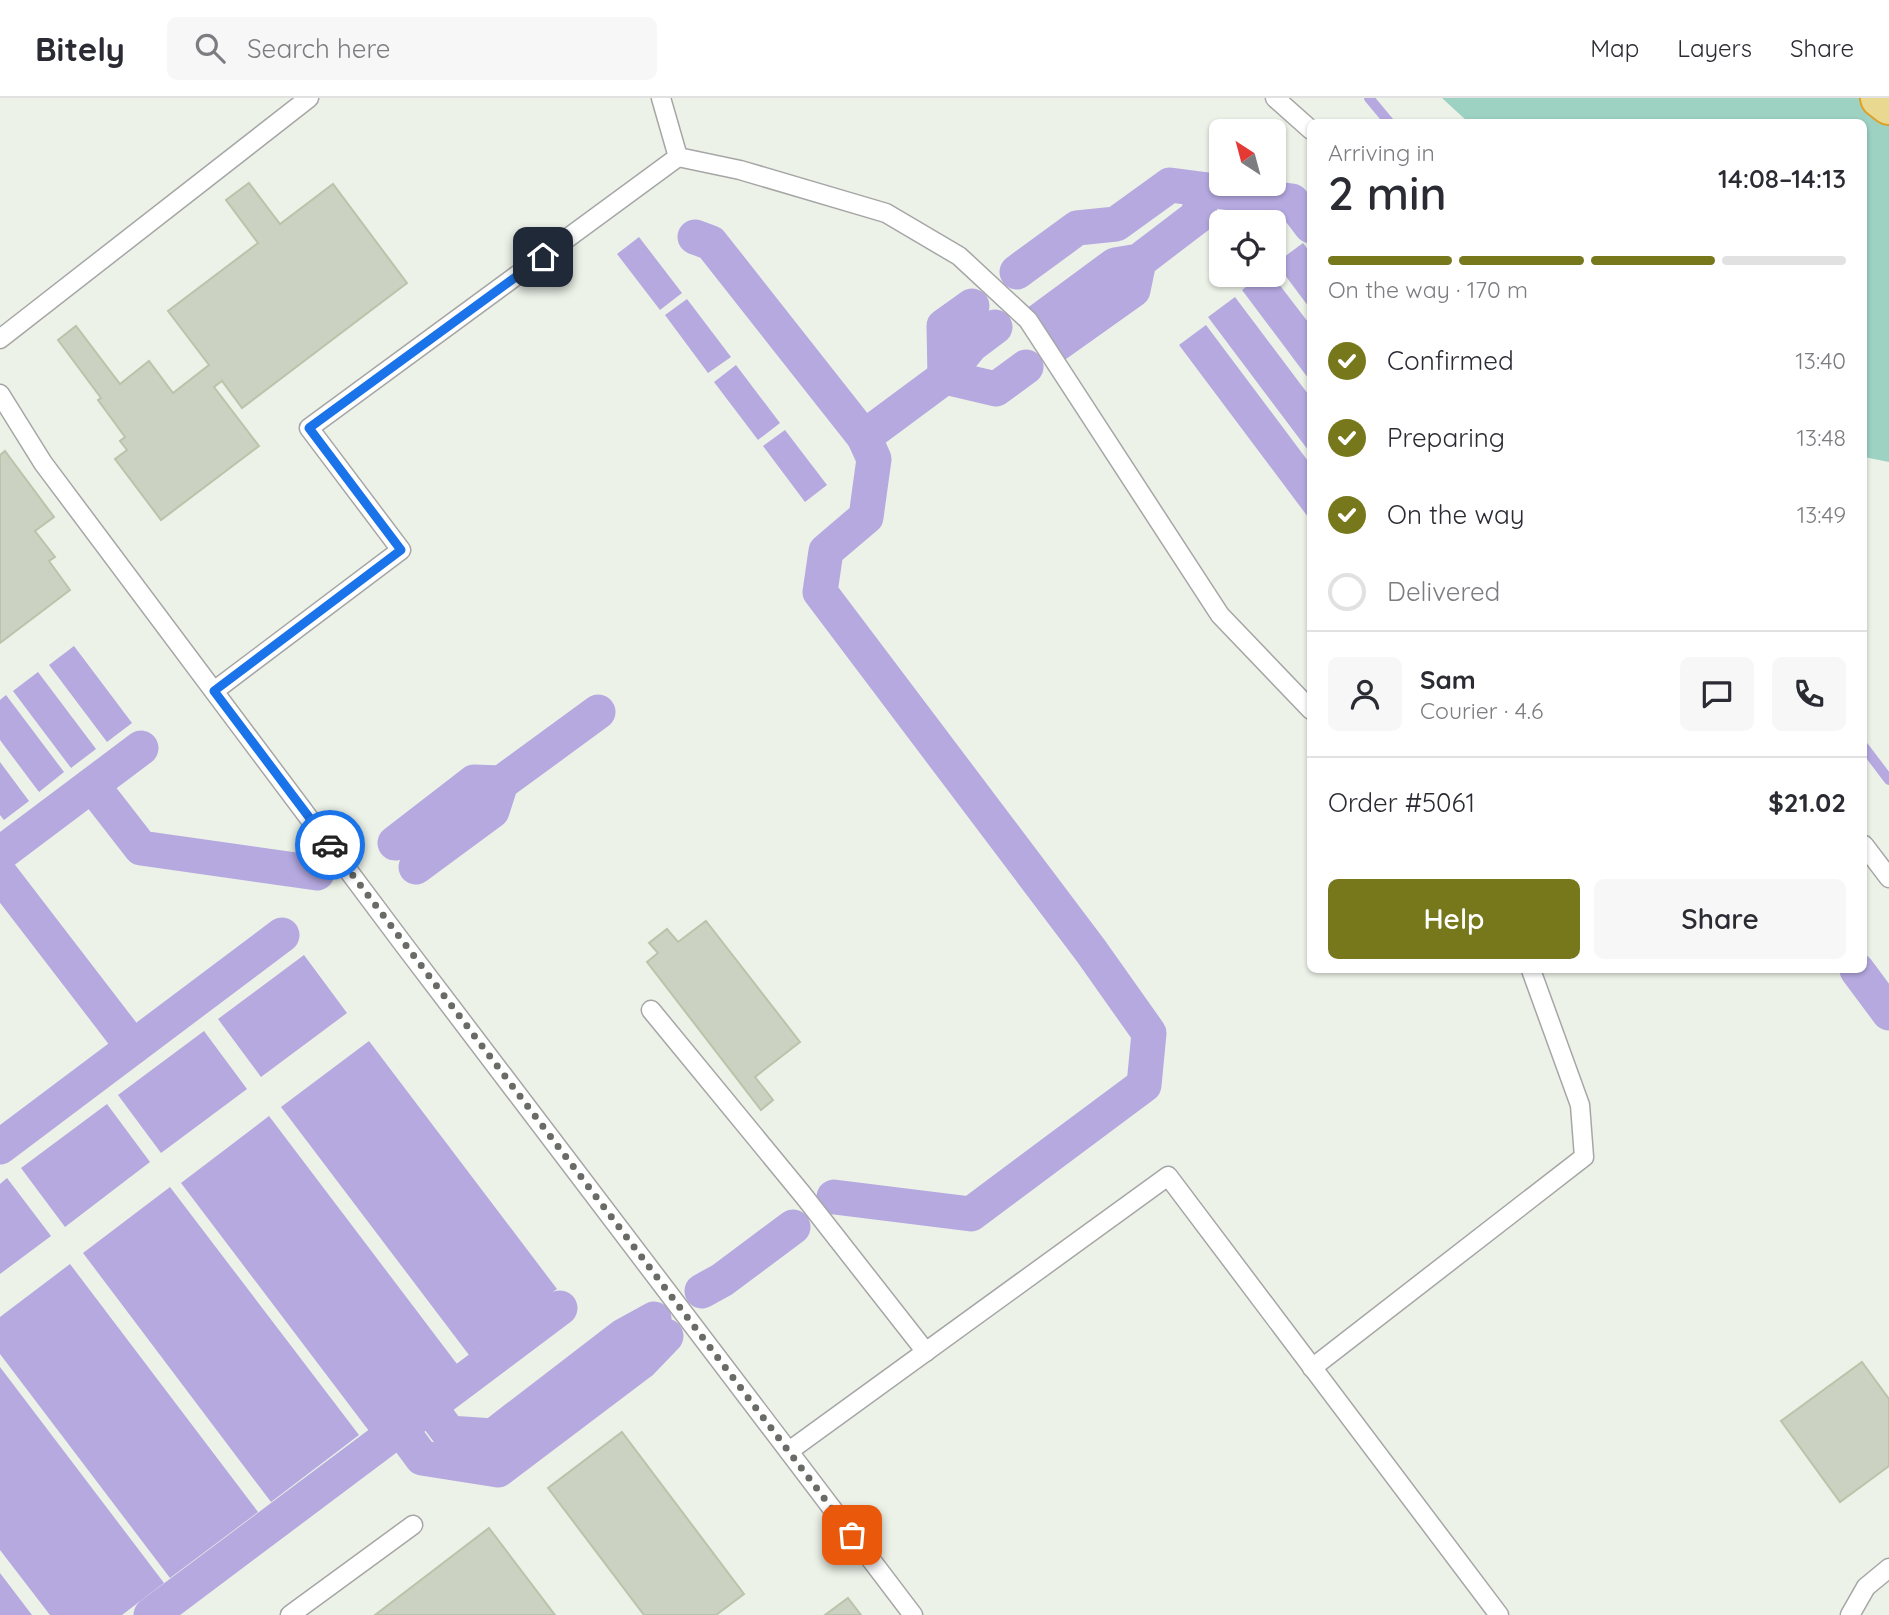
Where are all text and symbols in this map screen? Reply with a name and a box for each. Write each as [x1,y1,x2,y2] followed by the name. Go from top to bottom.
[167,17,657,80] search box
[35,28,125,69] text: Bitely
[191,29,229,67] icon: search
[247,32,391,65] text: Search here
[1590,33,1639,63] text: Map
[1677,33,1752,63] text: Layers
[1790,33,1854,63] text: Share
[1209,119,1286,196] north arrow
[1209,119,1286,287] map controls
[1328,138,1435,167] text: Arriving in
[1718,162,1846,195] text: 14:08–14:13
[1328,164,1447,222] text: 2 min
[1209,210,1286,287] button: locate
[513,227,573,287] pin
[524,238,562,276] icon: home
[1328,275,1528,304] text: On the way · 170 m
[1328,342,1366,380] icon: check
[1387,344,1514,377] text: Confirmed
[1795,346,1846,375] text: 13:40
[1328,419,1366,457] icon: check
[1387,421,1505,454] text: Preparing
[1797,423,1846,452] text: 13:48
[1328,496,1366,534] icon: check
[1387,498,1525,531] text: On the way
[1797,500,1846,529] text: 13:49
[1387,575,1500,608] text: Delivered
[1328,657,1402,731] button: person
[1680,657,1754,731] button: chat
[1772,657,1846,731] button: phone
[1420,663,1476,696] text: Sam
[1420,696,1543,725] text: Courier · 4.6
[1328,786,1475,819] text: Order #5061
[1768,786,1846,819] text: $21.02
[295,810,365,880] courier
[311,826,349,864] icon: car
[1328,879,1580,959] button: Help
[1594,879,1846,959] button: Share
[822,1505,882,1565] pin
[833,1516,871,1554] icon: bag

